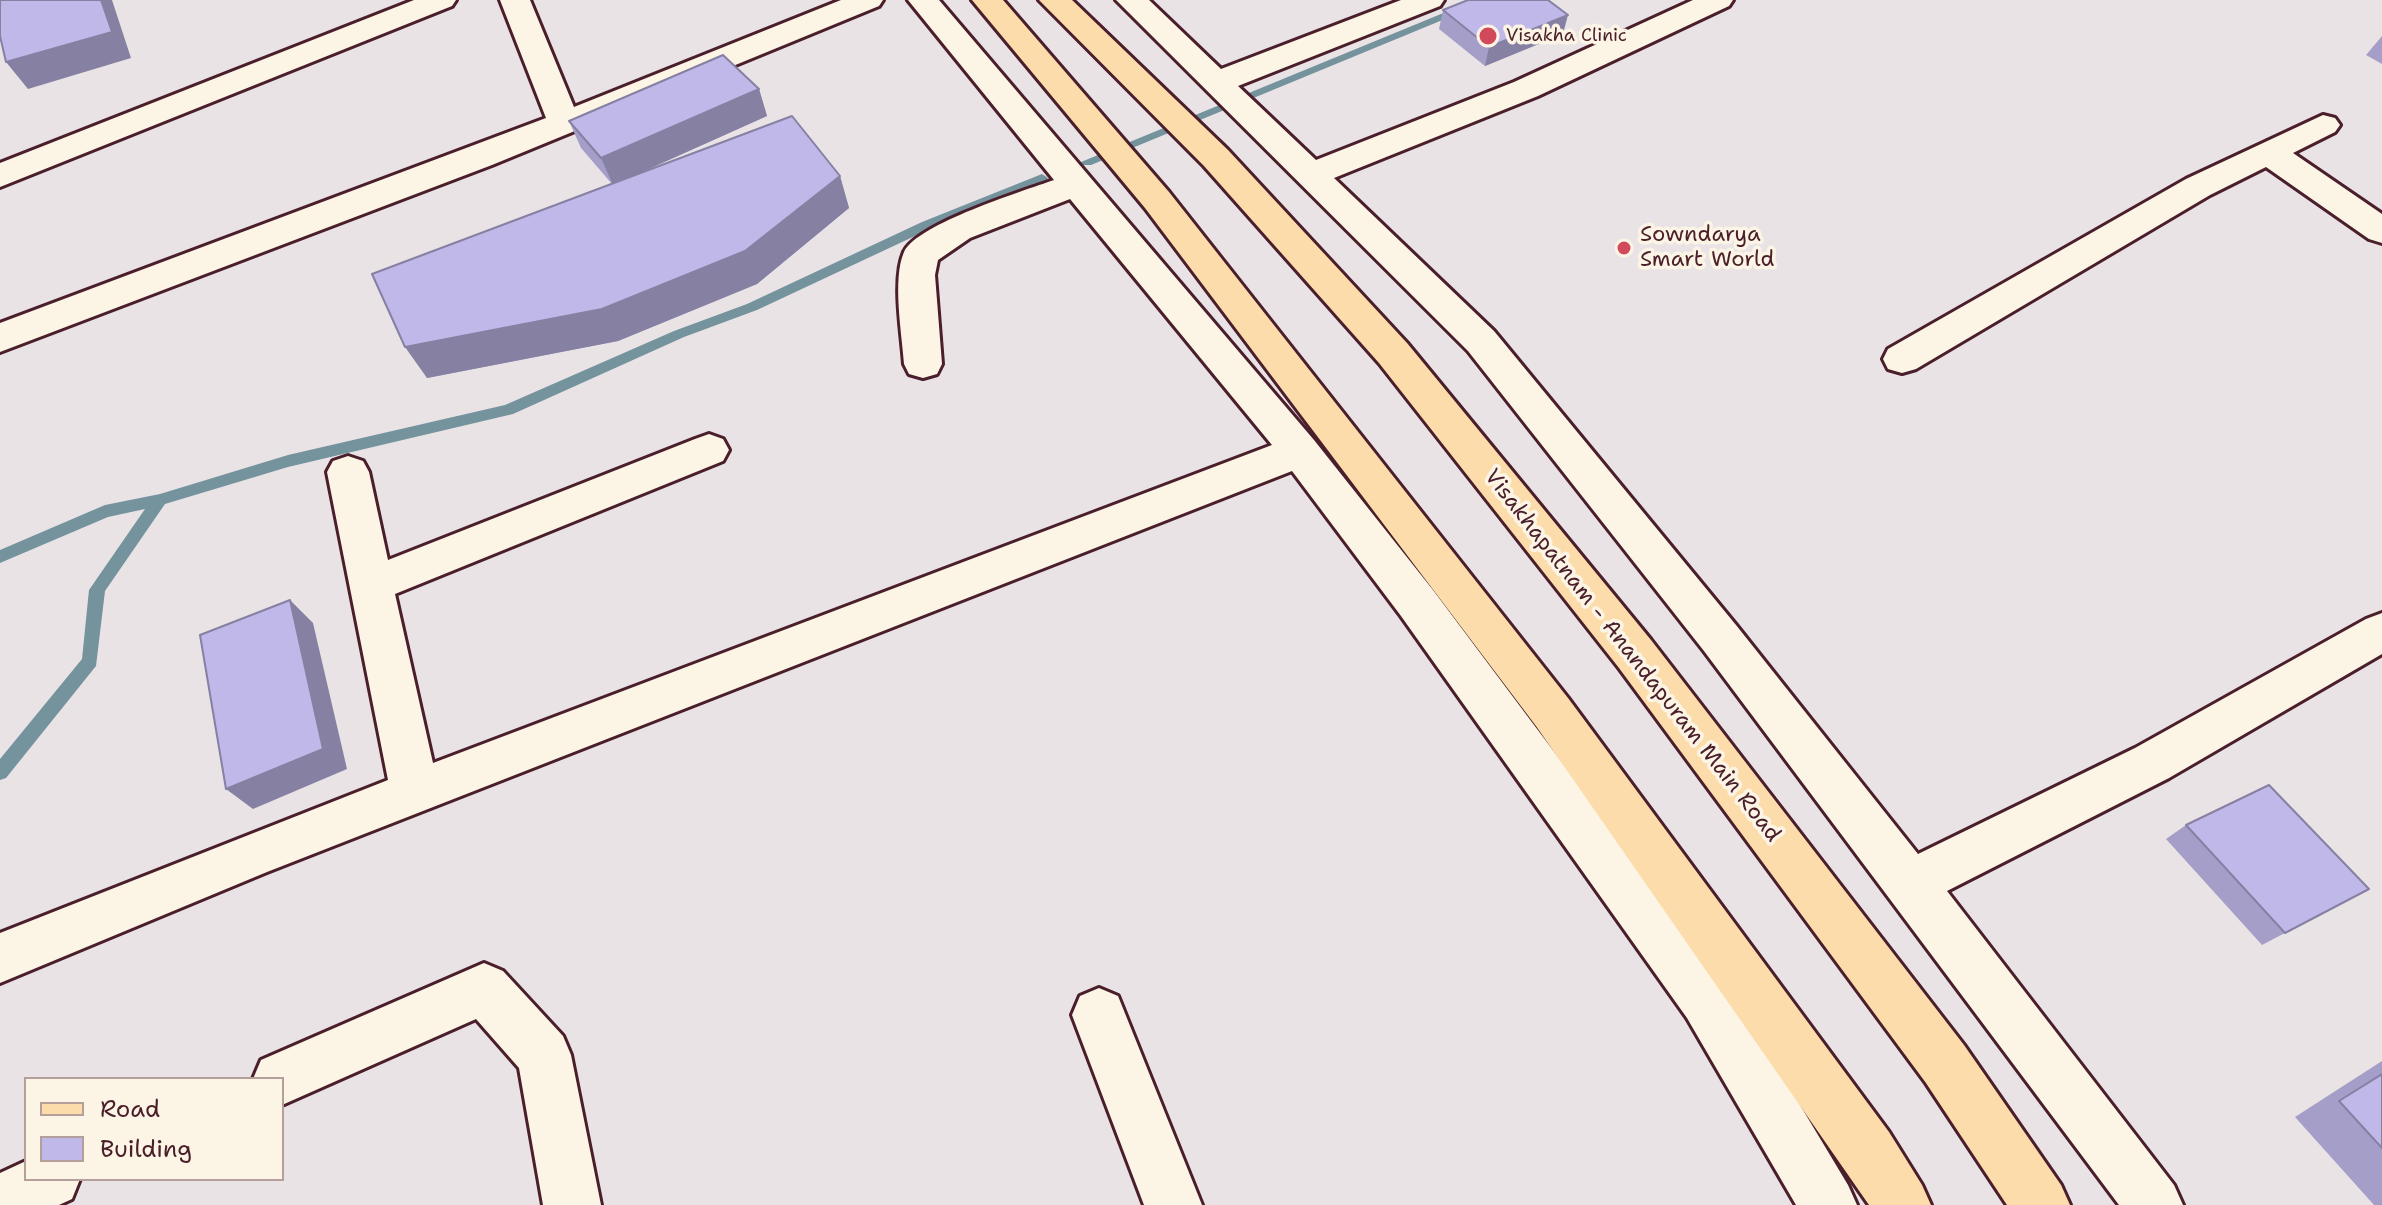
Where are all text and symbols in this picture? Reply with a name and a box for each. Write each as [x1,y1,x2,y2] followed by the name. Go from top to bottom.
[1477,25,1499,47] marker: Visakha Clinic
[1506,25,1627,47] place label: Visakha Clinic
[1640,222,1774,274] place label: Sowndarya Smart World
[1615,239,1633,257] marker: Sowndarya Smart World
[1478,464,1786,848] street label: Visakhapatnam - Anandapuram Main Road
[24,1077,284,1181] legend
[100,1093,160,1125] text: Road
[100,1133,192,1165] text: Building

